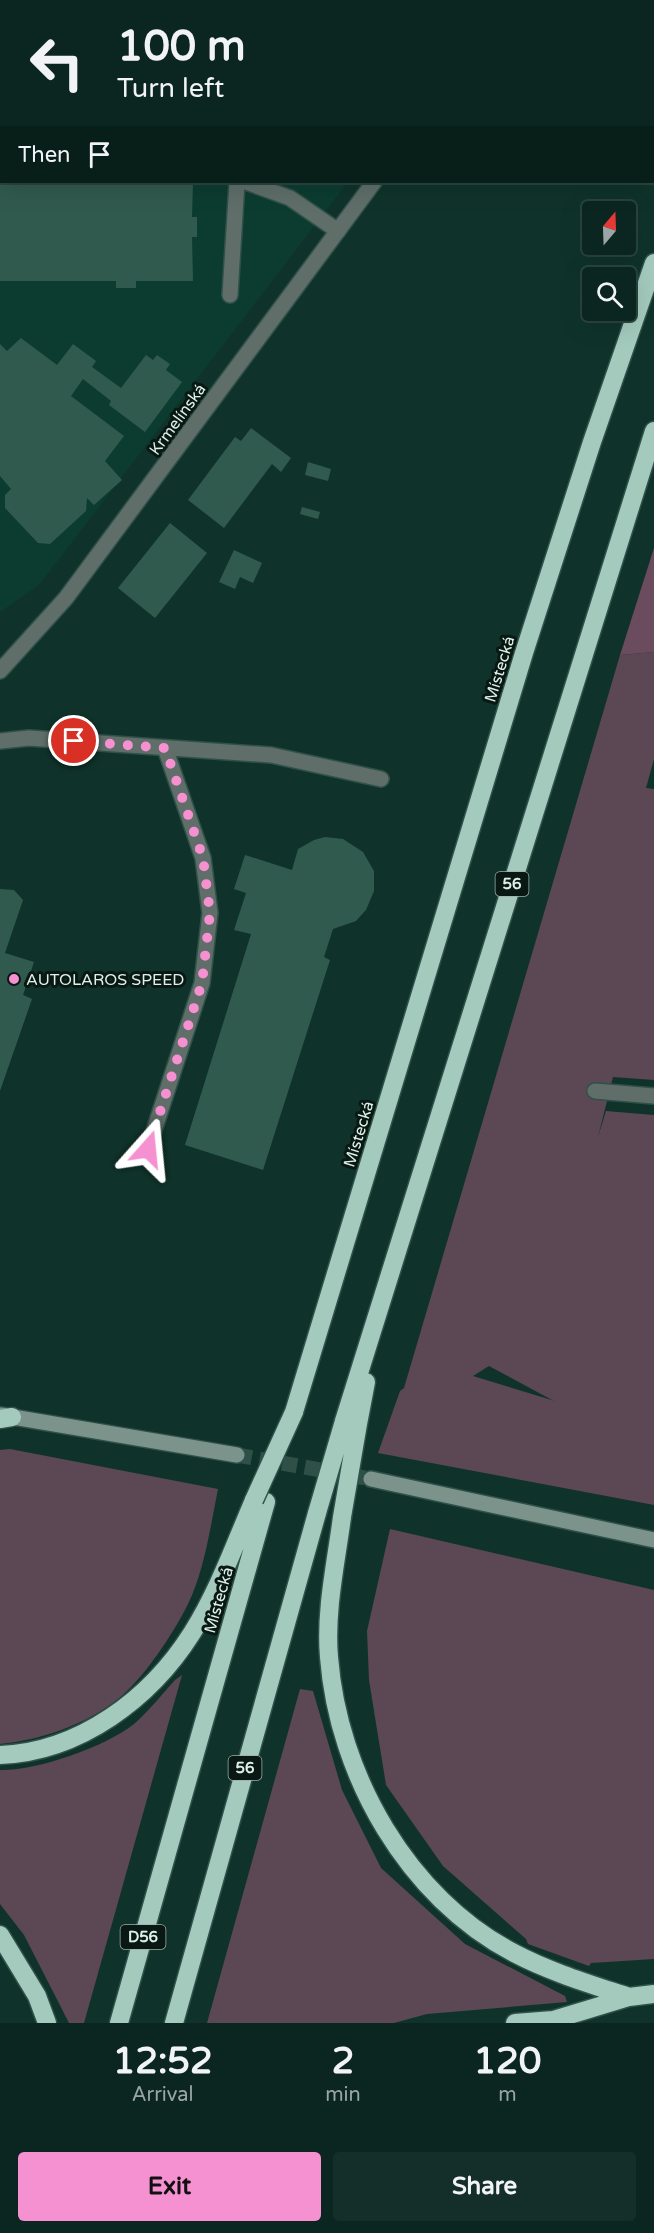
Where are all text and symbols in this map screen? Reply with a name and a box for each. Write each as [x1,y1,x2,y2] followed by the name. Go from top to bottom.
[117,21,246,72] text: 100 m
[18,24,96,102] icon: left
[117,72,224,105] text: Turn left
[83,138,116,171] icon: arrive
[18,142,71,168] text: Then
[582,201,636,255] north arrow
[582,201,636,321] map controls
[582,267,636,321] button: search
[145,380,210,459] street label: Krmelínská
[480,634,519,705] street label: Místecká
[48,715,99,766] pin
[57,724,90,757] icon: arrive
[496,872,528,896] road number: 56
[26,970,184,990] place label: AUTOLAROS SPEED
[7,972,21,986] marker: AUTOLAROS SPEED
[339,1099,378,1170] street label: Místecká
[116,1117,180,1181] position arrow
[200,1565,238,1636] street label: Místecká
[228,1756,262,1780] road number: 56
[120,1925,166,1949] road number: D56
[113,2040,213,2083] text: 12:52
[332,2040,354,2083] text: 2
[473,2040,541,2083] text: 120
[132,2083,194,2107] text: Arrival
[325,2083,361,2107] text: min
[498,2083,517,2107] text: m
[18,2152,321,2221] button: Exit
[333,2152,636,2221] button: Share

